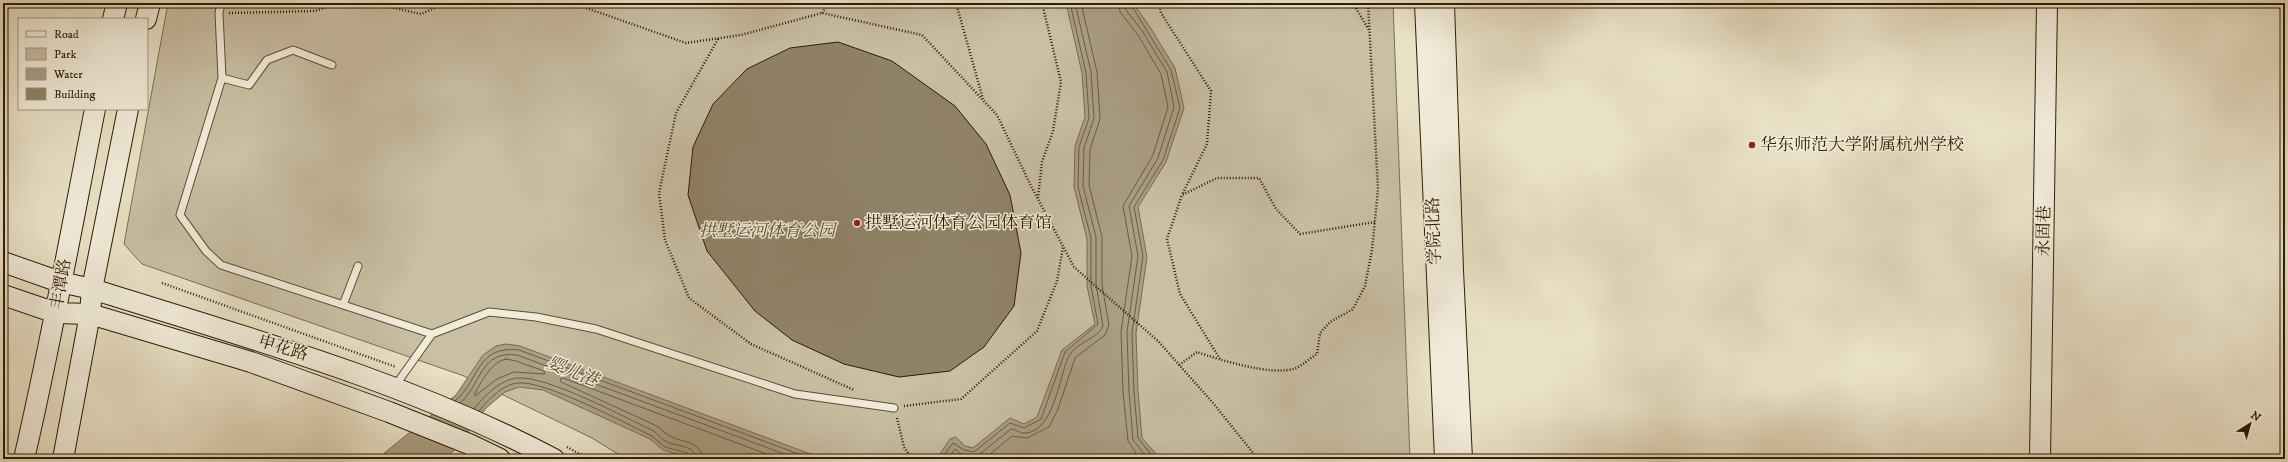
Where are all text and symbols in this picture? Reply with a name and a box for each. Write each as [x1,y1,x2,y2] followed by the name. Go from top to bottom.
[18,18,148,110] legend
[54,27,79,42] text: Road
[54,47,76,62] text: Park
[53,67,83,82] text: Water
[54,87,95,102] text: Building
[1760,134,1964,156] place label: 华东师范大学附属杭州学校
[1747,140,1757,150] marker: 华东师范大学附属杭州学校
[1422,197,1446,265] street label: 学院北路
[2033,205,2055,257] street label: 永固巷
[865,212,1052,234] place label: 拱墅运河体育公园体育馆
[852,218,862,228] marker: 拱墅运河体育公园体育馆
[699,220,838,242] park label: 拱墅运河体育公园
[46,257,76,311] street label: 丰潭路
[255,330,311,366] street label: 申花路
[543,352,603,393] water label: 婴儿港
[2230,404,2270,444] north arrow
[2248,409,2263,425] text: N

